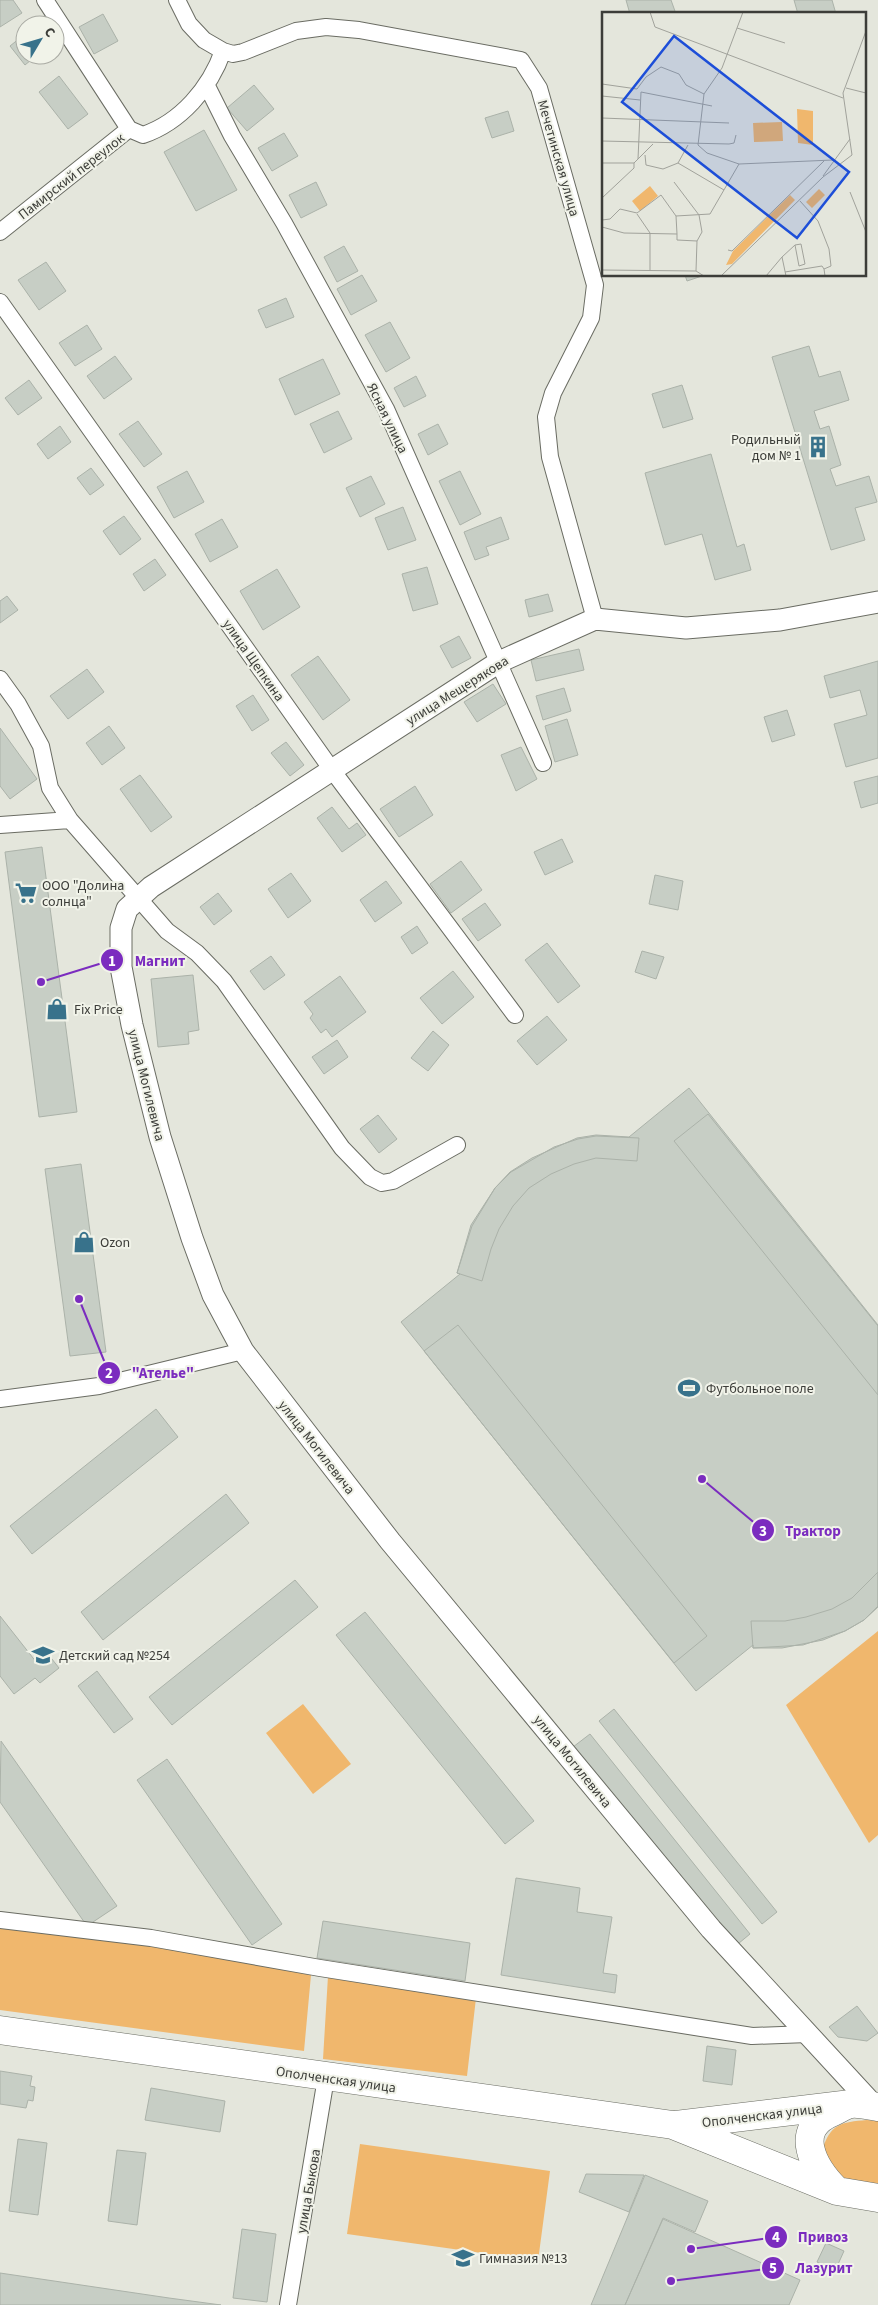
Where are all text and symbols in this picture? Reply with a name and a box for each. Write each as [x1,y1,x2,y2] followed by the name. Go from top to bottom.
[602,12,866,276] inset map
[15,15,65,65] north arrow
[39,23,60,42] text: С
[532,98,584,219] street label: Мечетинская улица
[14,129,129,225] street label: Памирский переулок
[361,380,413,457] street label: Ясная улица
[731,430,801,466] place label: Родильный дом № 1
[805,434,831,460] building icon: Родильный дом № 1
[217,615,289,706] street label: улица Щепкина
[402,651,513,730] street label: улица Мещерякова
[42,876,124,912] place label: ООО "Долина солнца"
[13,880,39,906] supermarket icon: ООО "Долина солнца"
[100,945,195,975] callout: Магнит
[108,951,116,972] text: 1
[135,951,185,972] text: Магнит
[44,996,70,1022] shop icon: Fix Price
[74,1000,123,1020] place label: Fix Price
[122,1027,170,1143] street label: улица Могилевича
[71,1229,97,1255] shop icon: Ozon
[100,1233,130,1253] place label: Ozon
[97,1358,204,1388] callout: "Ателье"
[105,1363,113,1384] text: 2
[132,1363,194,1384] text: "Ателье"
[676,1375,702,1401] sports icon: Футбольное поле
[706,1379,814,1399] place label: Футбольное поле
[273,1396,359,1499] street label: улица Могилевича
[750,1515,851,1545] callout: Трактор
[759,1521,767,1542] text: 3
[785,1521,841,1542] text: Трактор
[30,1642,56,1668] school or university icon: Детский сад №254
[59,1646,170,1666] place label: Детский сад №254
[528,1711,616,1812] street label: улица Могилевича
[275,2062,397,2098] street label: Ополченская улица
[701,2099,823,2133] street label: Ополченская улица
[292,2147,326,2235] street label: улица Быкова
[763,2222,858,2252] callout: Привоз
[772,2227,780,2248] text: 4
[798,2227,848,2248] text: Привоз
[450,2245,476,2271] school or university icon: Гимназия №13
[479,2249,568,2269] place label: Гимназия №13
[760,2253,863,2283] callout: Лазурит
[769,2258,777,2279] text: 5
[794,2258,853,2279] text: Лазурит

